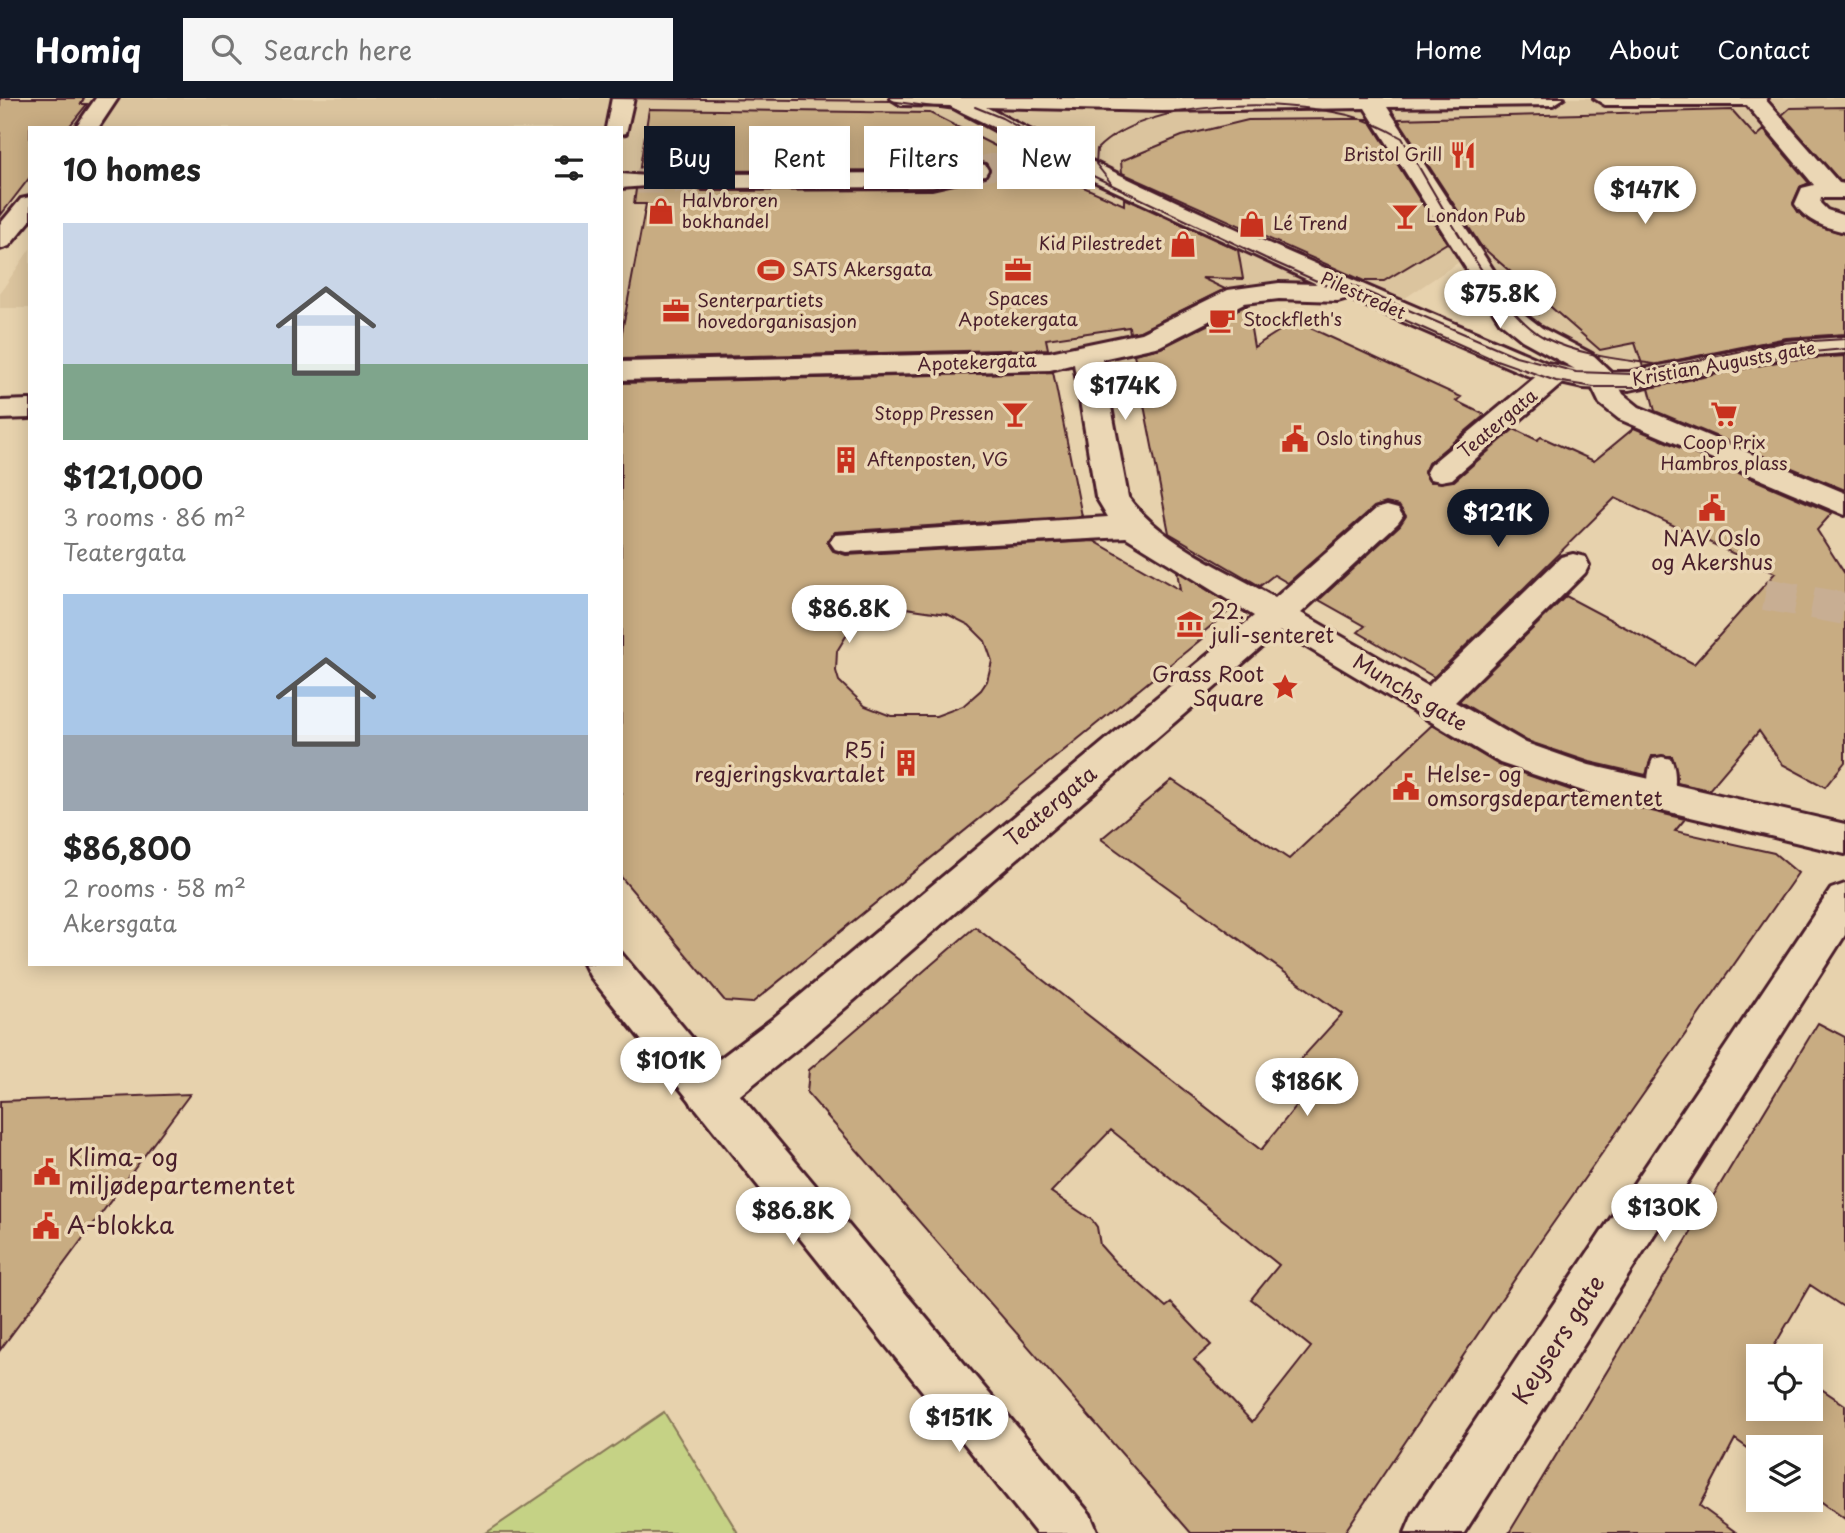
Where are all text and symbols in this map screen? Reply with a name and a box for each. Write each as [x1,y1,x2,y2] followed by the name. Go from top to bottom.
[183,18,673,81] search box
[35,24,141,74] text: Homiq
[207,30,245,68] icon: search
[263,30,412,69] text: Search here
[1415,31,1482,67] text: Home
[1520,31,1571,67] text: Map
[1609,31,1679,67] text: About
[1717,31,1810,67] text: Contact
[644,126,735,189] chip: Buy
[749,126,850,189] chip: Rent
[864,126,983,189] chip: Filters
[997,126,1095,189] chip: New
[1343,140,1442,167] place label: Bristol Grill
[1448,140,1478,170] restaurant icon: Bristol Grill
[63,146,201,191] text: 10 homes
[550,149,588,187] icon: filters
[1596,166,1694,226] pin: $147K
[1610,171,1680,206] text: $147K
[682,186,778,234] place label: Halvbroren bokhandel
[646,196,676,226] shop icon: Halvbroren bokhandel
[1390,201,1420,231] bar icon: London Pub
[1426,201,1526,228] place label: London Pub
[1237,209,1267,239] shop icon: Lé Trend
[1273,209,1348,236] place label: Lé Trend
[1039,229,1162,256] place label: Kid Pilestredet
[1168,229,1198,259] shop icon: Kid Pilestredet
[756,255,786,285] sports icon: SATS Akersgata
[792,255,933,282] place label: SATS Akersgata
[1003,255,1033,285] office icon: Spaces Apotekergata
[1317,264,1410,325] street label: Pilestredet
[263,268,389,394] icon: home
[1443,271,1557,330] pin: $75.8K
[1460,275,1540,310] text: $75.8K
[958,284,1078,332] place label: Spaces Apotekergata
[697,286,857,334] place label: Senterpartiets hovedorganisasjon
[661,296,691,326] office icon: Senterpartiets hovedorganisasjon
[1207,305,1237,335] cafe icon: Stockfleth's
[1243,305,1342,332] place label: Stockfleth's
[1630,333,1818,392] street label: Kristian Augusts gate
[917,346,1038,377] street label: Apotekergata
[1076,362,1174,422] pin: $174K
[1090,367,1160,402] text: $174K
[1452,381,1543,464] street label: Teatergata
[874,399,994,426] place label: Stopp Pressen
[1000,399,1030,429] bar icon: Stopp Pressen
[1709,399,1739,429] supermarket icon: Coop Prix Hambros plass
[1280,424,1310,454] public building icon: Oslo tinghus
[1316,424,1422,451] place label: Oslo tinghus
[1661,428,1787,476] place label: Coop Prix Hambros plass
[831,445,861,475] building icon: Aftenposten, VG
[867,445,1008,472] place label: Aftenposten, VG
[63,454,203,499] text: $121,000
[1449,490,1547,549] pin: $121K
[1697,493,1727,523] public building icon: NAV Oslo og Akershus
[1463,494,1533,529] text: $121K
[63,499,246,534] text: 3 rooms · 86 m²
[1651,521,1773,577] place label: NAV Oslo og Akershus
[63,534,186,569] text: Teatergata
[792,586,906,645] pin: $86.8K
[808,590,890,625] text: $86.8K
[1209,594,1334,650] place label: 22. juli-senteret
[1175,609,1205,639] museum icon: 22. juli-senteret
[263,639,389,765] icon: home
[1348,644,1475,738] street label: Munchs gate
[1152,657,1264,713] place label: Grass Root Square
[1270,672,1300,702] place icon: Grass Root Square
[694,733,885,789] place label: R5 i regjeringskvartalet
[891,748,921,778] building icon: R5 i regjeringskvartalet
[996,757,1104,854] street label: Teatergata
[1427,757,1663,813] place label: Helse- og omsorgsdepartementet
[1391,772,1421,802] public building icon: Helse- og omsorgsdepartementet
[63,825,191,870] text: $86,800
[63,870,246,905] text: 2 rooms · 58 m²
[63,905,177,940] text: Akersgata
[622,1038,720,1097] pin: $101K
[636,1042,706,1077] text: $101K
[1258,1058,1356,1118] pin: $186K
[1271,1063,1343,1098] text: $186K
[68,1138,295,1202] place label: Klima- og miljødepartementet
[32,1157,62,1187] public building icon: Klima- og miljødepartementet
[1615,1184,1713,1244] pin: $130K
[736,1188,850,1247] pin: $86.8K
[1627,1189,1701,1224] text: $130K
[752,1192,834,1227] text: $86.8K
[67,1206,174,1242] place label: A-blokka
[31,1211,61,1241] public building icon: A-blokka
[1502,1267,1613,1411] street label: Keysers gate
[1746,1344,1823,1512] map controls
[1746,1344,1823,1421] button: locate
[910,1394,1008,1454] pin: $151K
[925,1399,993,1434] text: $151K
[1746,1435,1823,1512] button: layers

